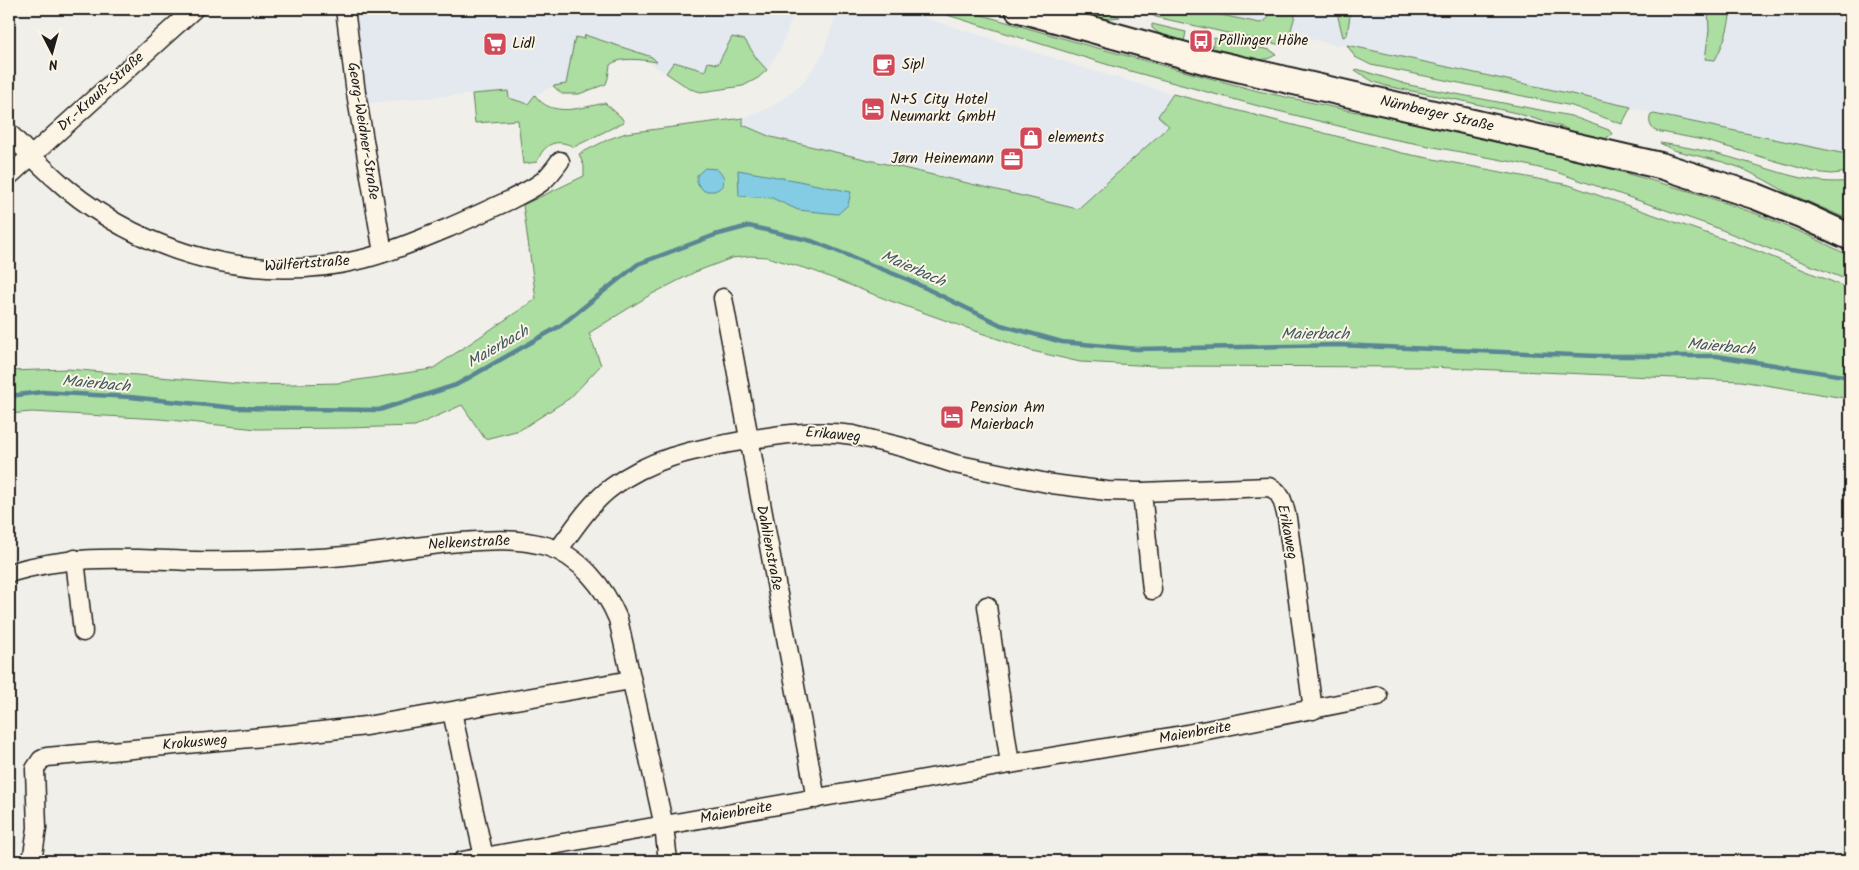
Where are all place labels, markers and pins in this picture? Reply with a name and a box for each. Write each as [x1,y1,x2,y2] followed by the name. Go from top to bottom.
[1188,28,1214,54] bus stop icon: Pöllinger Höhe
[1218,29,1309,53] place label: Pöllinger Höhe
[482,31,508,57] supermarket icon: Lidl
[512,32,535,56] place label: Lidl
[871,52,897,78] cafe icon: Sipl
[902,53,925,77] place label: Sipl
[890,88,996,129] place label: N+S City Hotel Neumarkt GmbH
[860,96,886,122] hotel icon: N+S City Hotel Neumarkt GmbH
[1018,125,1044,151] shop icon: elements
[1048,126,1105,150] place label: elements
[999,146,1025,172] office icon: Jørn Heinemann
[891,147,994,171] place label: Jørn Heinemann
[970,396,1045,437] place label: Pension Am Maierbach
[939,404,965,430] hotel icon: Pension Am Maierbach

